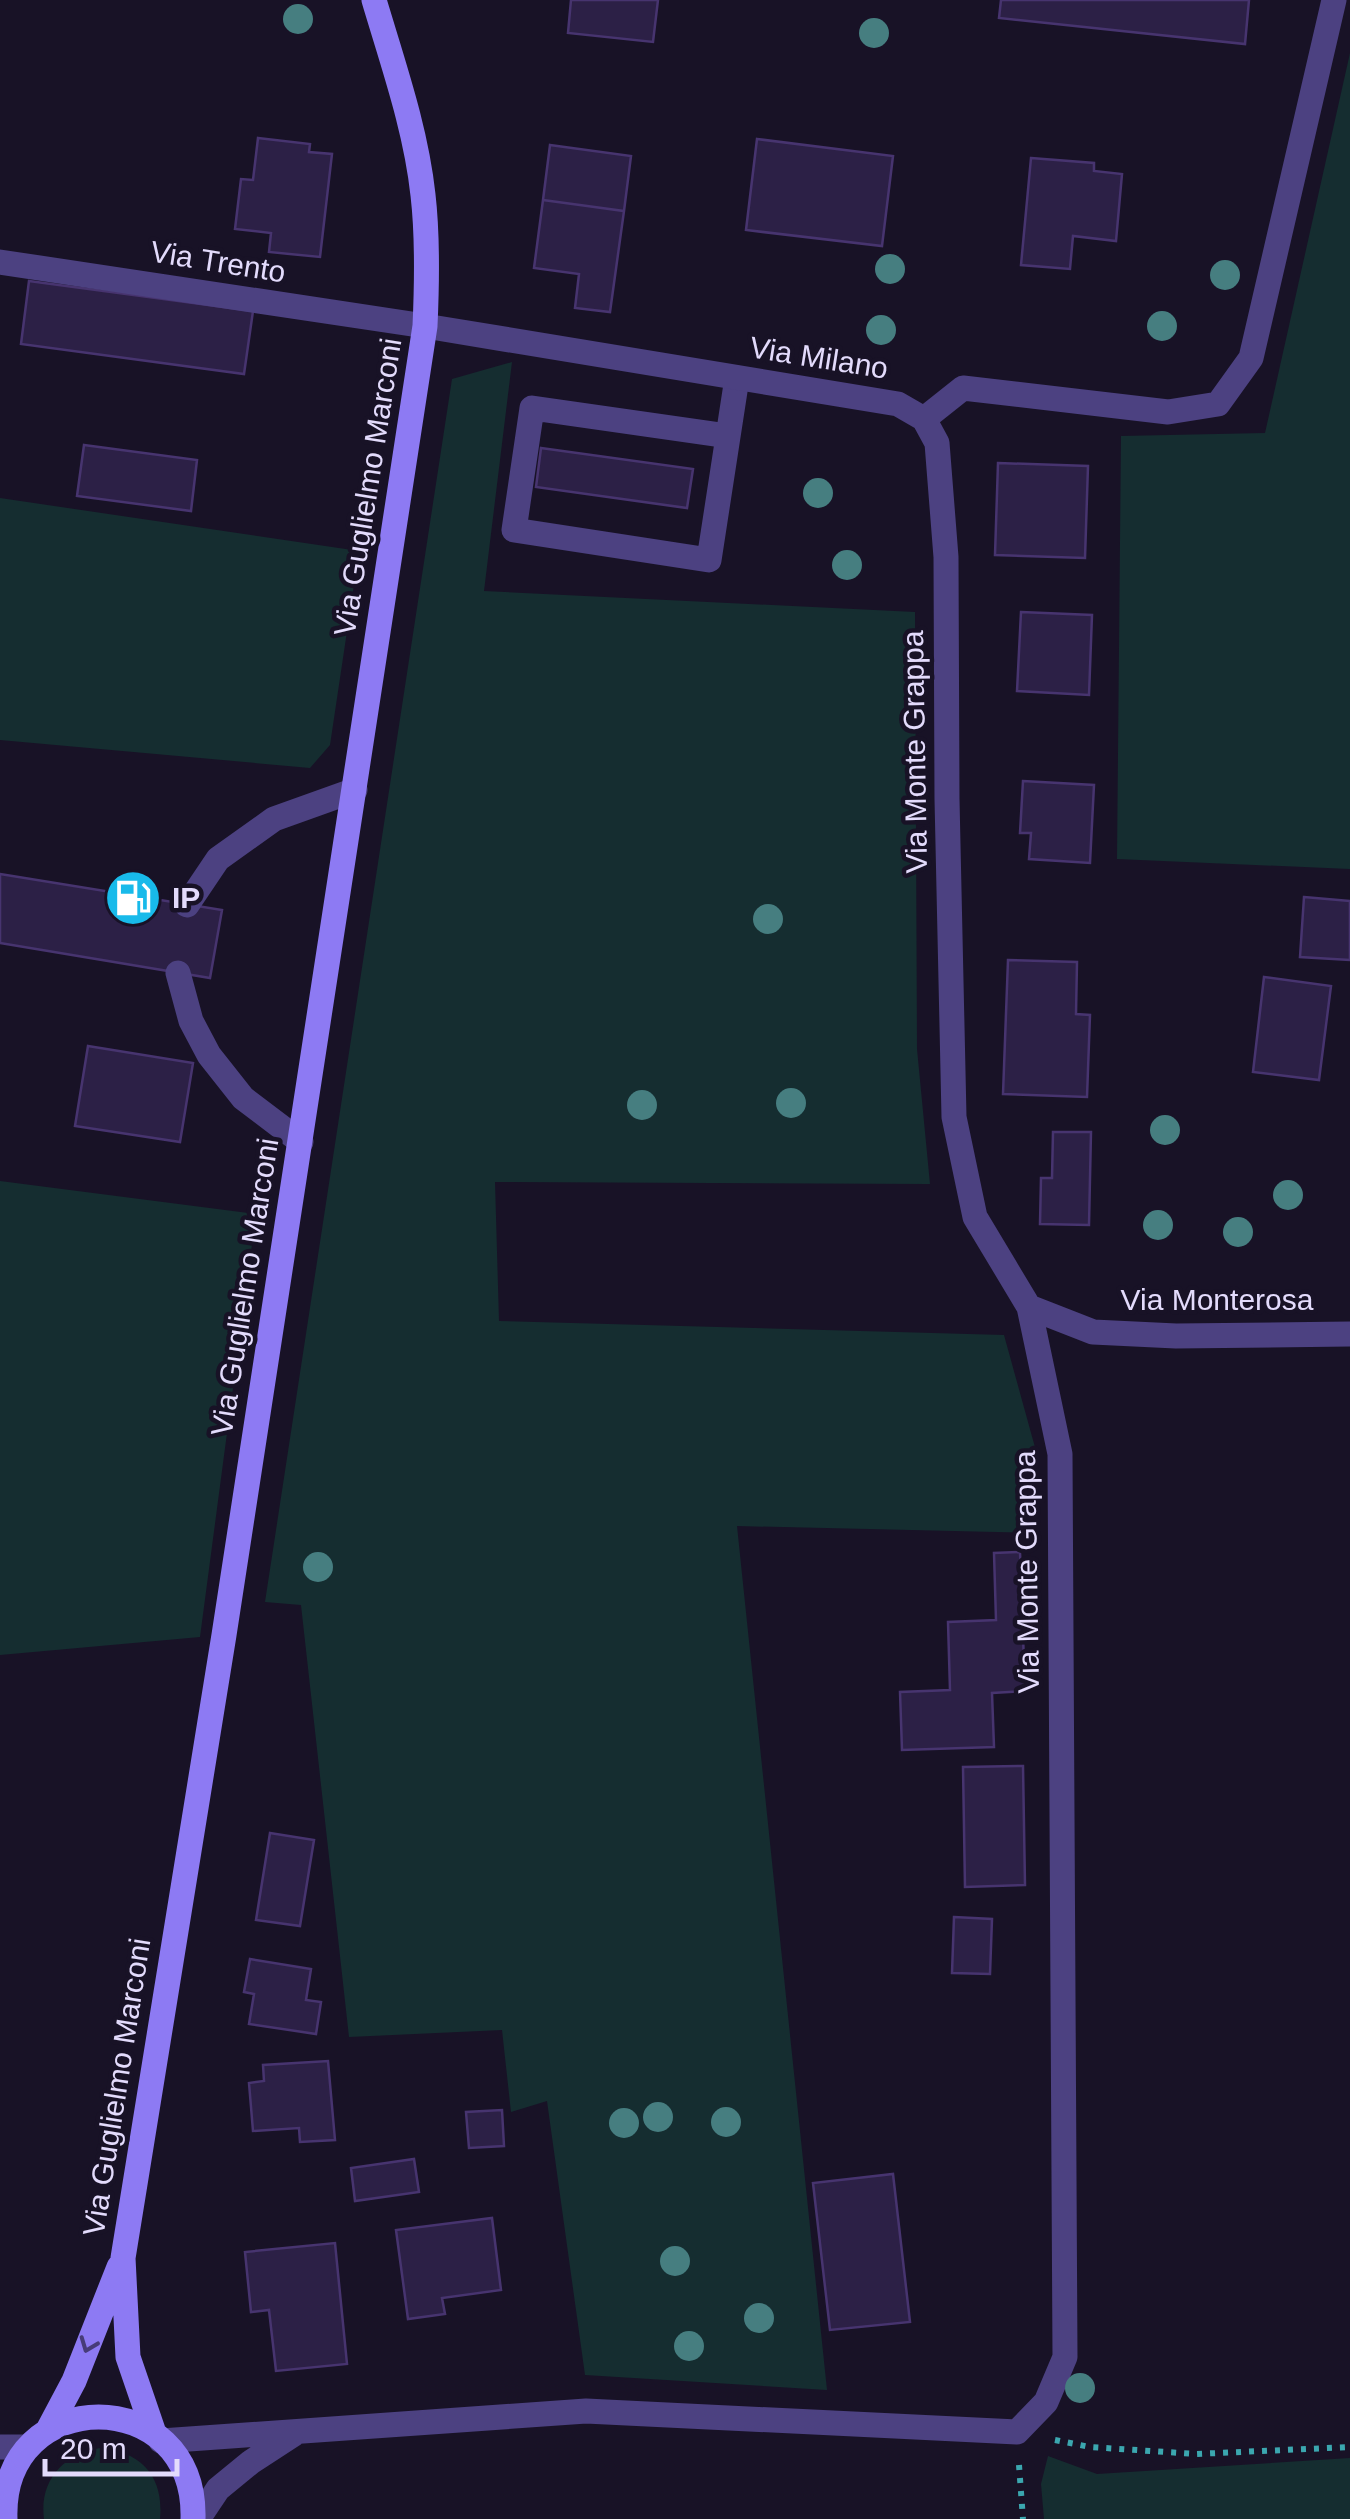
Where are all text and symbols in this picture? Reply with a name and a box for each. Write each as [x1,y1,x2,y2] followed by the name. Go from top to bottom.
[148,235,288,288] street label: Via Trento
[748,330,891,385] street label: Via Milano
[328,336,407,638] street label: Via Guglielmo Marconi
[896,630,933,874] street label: Via Monte Grappa
[103,868,163,928] fuel station icon: IP
[172,881,200,914] place label: IP
[205,1136,284,1438] street label: Via Guglielmo Marconi
[1121,1283,1314,1316] street label: Via Monterosa
[1008,1450,1045,1694] street label: Via Monte Grappa
[77,1936,156,2238] street label: Via Guglielmo Marconi
[80,2335,100,2353] one-way arrow
[45,2414,178,2476] scale bar
[60,2432,127,2465] text: 20 m

